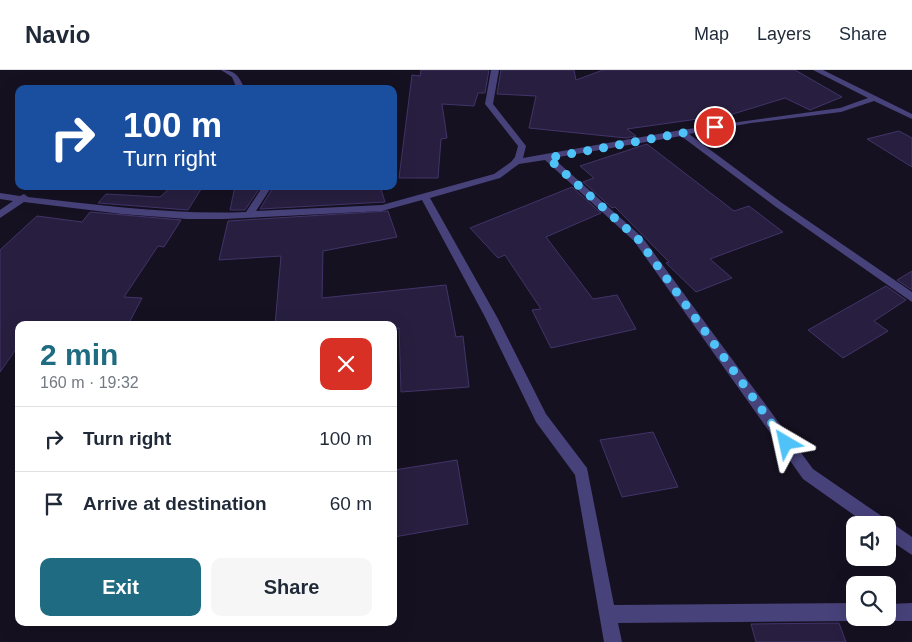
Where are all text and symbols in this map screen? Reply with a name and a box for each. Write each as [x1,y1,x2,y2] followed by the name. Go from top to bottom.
[25,21,90,48] text: Navio
[694,24,729,44] text: Map
[757,24,811,44] text: Layers
[839,24,887,44] text: Share
[40,105,105,170] icon: right
[123,105,222,144] text: 100 m
[694,106,736,148] pin
[701,113,729,141] icon: arrive
[123,146,216,171] text: Turn right
[40,338,118,371] text: 2 min
[320,338,372,390] button: close
[40,374,139,391] text: 160 m · 19:32
[759,416,811,468] position arrow
[40,425,68,453] icon: right
[83,428,171,449] text: Turn right
[319,428,372,449] text: 100 m
[40,490,68,518] icon: arrive
[83,493,267,514] text: Arrive at destination
[330,493,372,514] text: 60 m
[846,516,896,626] map controls
[846,516,896,566] button: sound
[40,558,201,616] button: Exit
[211,558,372,616] button: Share
[846,576,896,626] button: search

